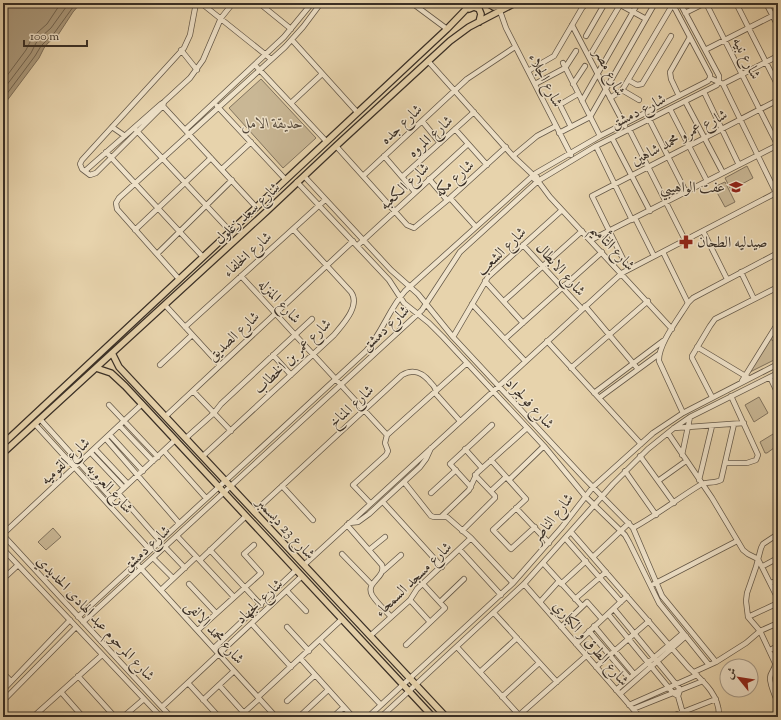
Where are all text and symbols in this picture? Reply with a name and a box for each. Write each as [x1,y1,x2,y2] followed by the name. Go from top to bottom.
[24,22,87,48] scale bar
[30,28,59,46] text: 100 m
[725,34,765,84] street label: شارع نبيه
[586,43,630,101] street label: شارع مصر
[521,50,567,112] street label: شارع الجلاء
[607,89,670,136] street label: شارع دمشق
[376,100,428,151] street label: شارع جده
[628,105,732,173] street label: شارع عمرو محمد شاهين
[404,111,459,164] street label: شارع المروه
[241,114,303,135] park label: حديقة الامل
[430,156,480,203] street label: شارع مكه
[375,158,435,216] street label: شارع الكعبه
[211,178,286,251] street label: شارع سعد زغلول
[660,178,725,201] place label: عفت الواهيبي
[728,179,744,195] school or university icon: عفت الواهيبي
[582,219,641,278] street label: شارع التأميم
[472,223,532,282] street label: شارع الشعب
[219,227,278,284] street label: شارع الخلفاء
[697,233,768,254] place label: صيدليه الطحان
[678,234,694,250] pharmacy icon: صيدليه الطحان
[529,239,590,302] street label: شارع الابطال
[252,275,305,330] street label: شارع المنزله
[357,301,416,358] street label: شارع دمشق
[203,307,266,368] street label: شارع الصديق
[249,314,337,400] street label: شارع عمر بن الخطاب
[499,374,558,435] street label: شارع فولجراد
[325,381,380,434] street label: شارع المناخ
[37,434,96,491] street label: شارع القوميه
[80,459,137,520] street label: شارع العروبه
[526,489,580,551] street label: شارع الناصر
[248,492,319,565] street label: شارع 23 ديسمبر
[118,521,177,578] street label: شارع دمشق
[371,538,458,623] street label: شارع مسجد السمحاء
[30,551,159,687] street label: شارع المرحوم عبد الهادى الحديدي
[232,575,289,630] street label: شارع الجهاد
[179,596,248,670] street label: شارع محمد الالفى
[546,597,633,692] street label: شارع الطرق و الكباري
[719,658,759,698] north arrow
[722,665,741,682] text: ش

